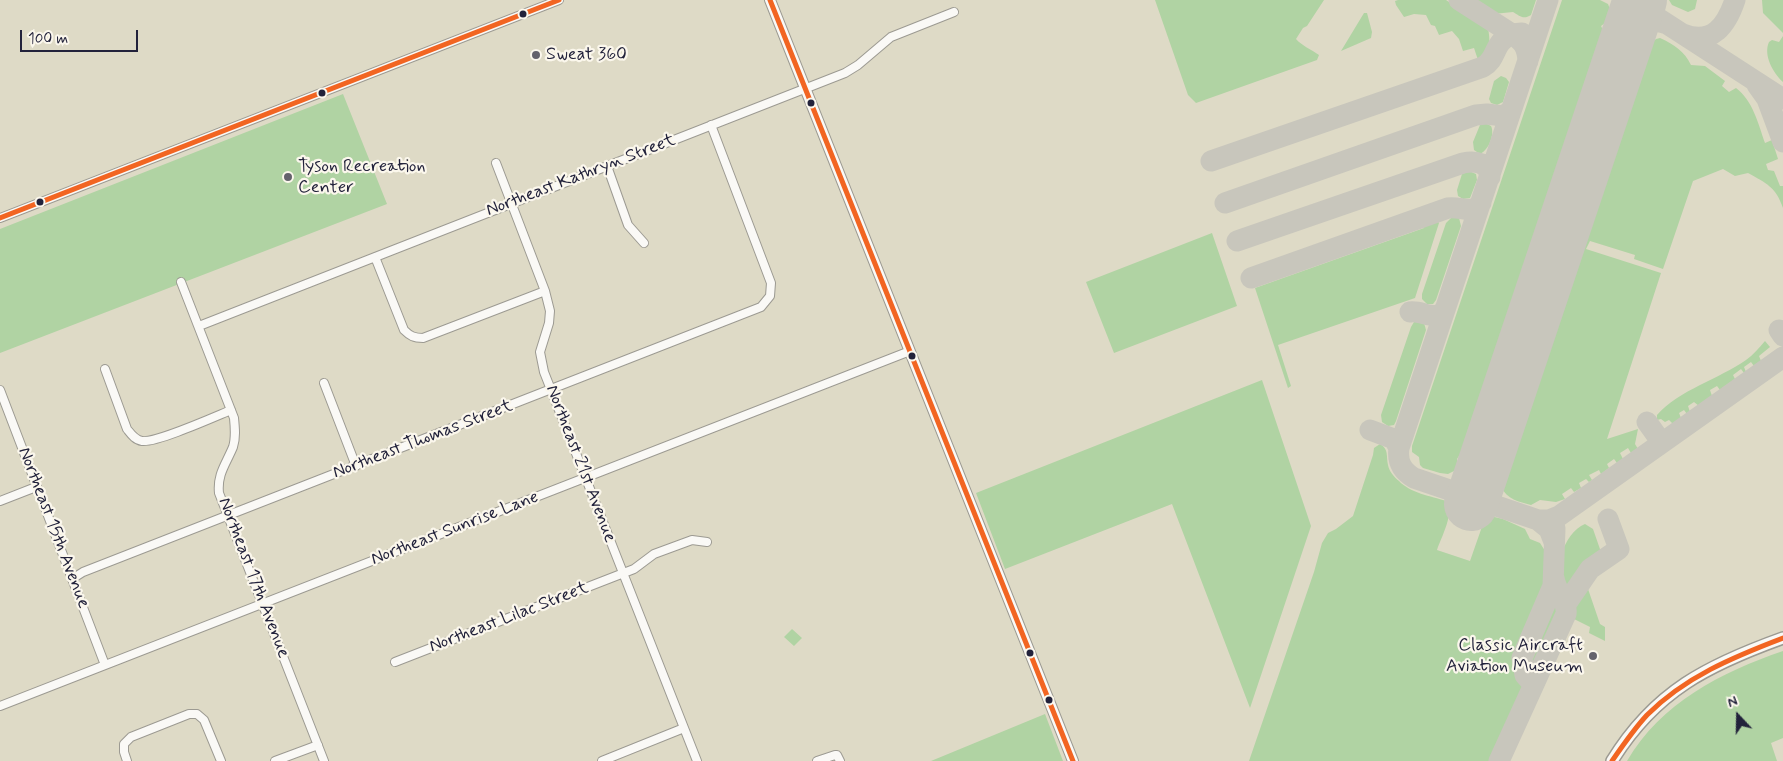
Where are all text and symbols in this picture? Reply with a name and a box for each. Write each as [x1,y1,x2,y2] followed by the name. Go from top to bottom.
[518,9,528,19] unlabelled marker
[22,20,140,52] scale bar
[28,29,68,49] text: 100 m
[546,44,627,66] place label: Sweat 360
[530,49,542,61] marker: Sweat 360
[317,88,327,98] unlabelled marker
[806,98,816,108] unlabelled marker
[483,130,679,222] street label: Northeast Kathryn Street
[298,156,426,198] place label: Tyson Recreation Center
[282,171,294,183] marker: Tyson Recreation Center
[35,197,45,207] unlabelled marker
[907,351,917,361] unlabelled marker
[540,382,620,546] street label: Northeast 21st Avenue
[330,396,516,484] street label: Northeast Thomas Street
[12,444,94,612] street label: Northeast 15th Avenue
[368,487,542,571] street label: Northeast Sunrise Lane
[212,495,294,661] street label: Northeast 17th Avenue
[426,578,592,658] street label: Northeast Lilac Street
[1446,635,1583,678] place label: Classic Aircraft Aviation Museum
[1025,648,1035,658] unlabelled marker
[1587,650,1599,662] marker: Classic Aircraft Aviation Museum
[1713,691,1763,741] north arrow
[1725,692,1740,712] text: N
[1044,695,1054,705] unlabelled marker

